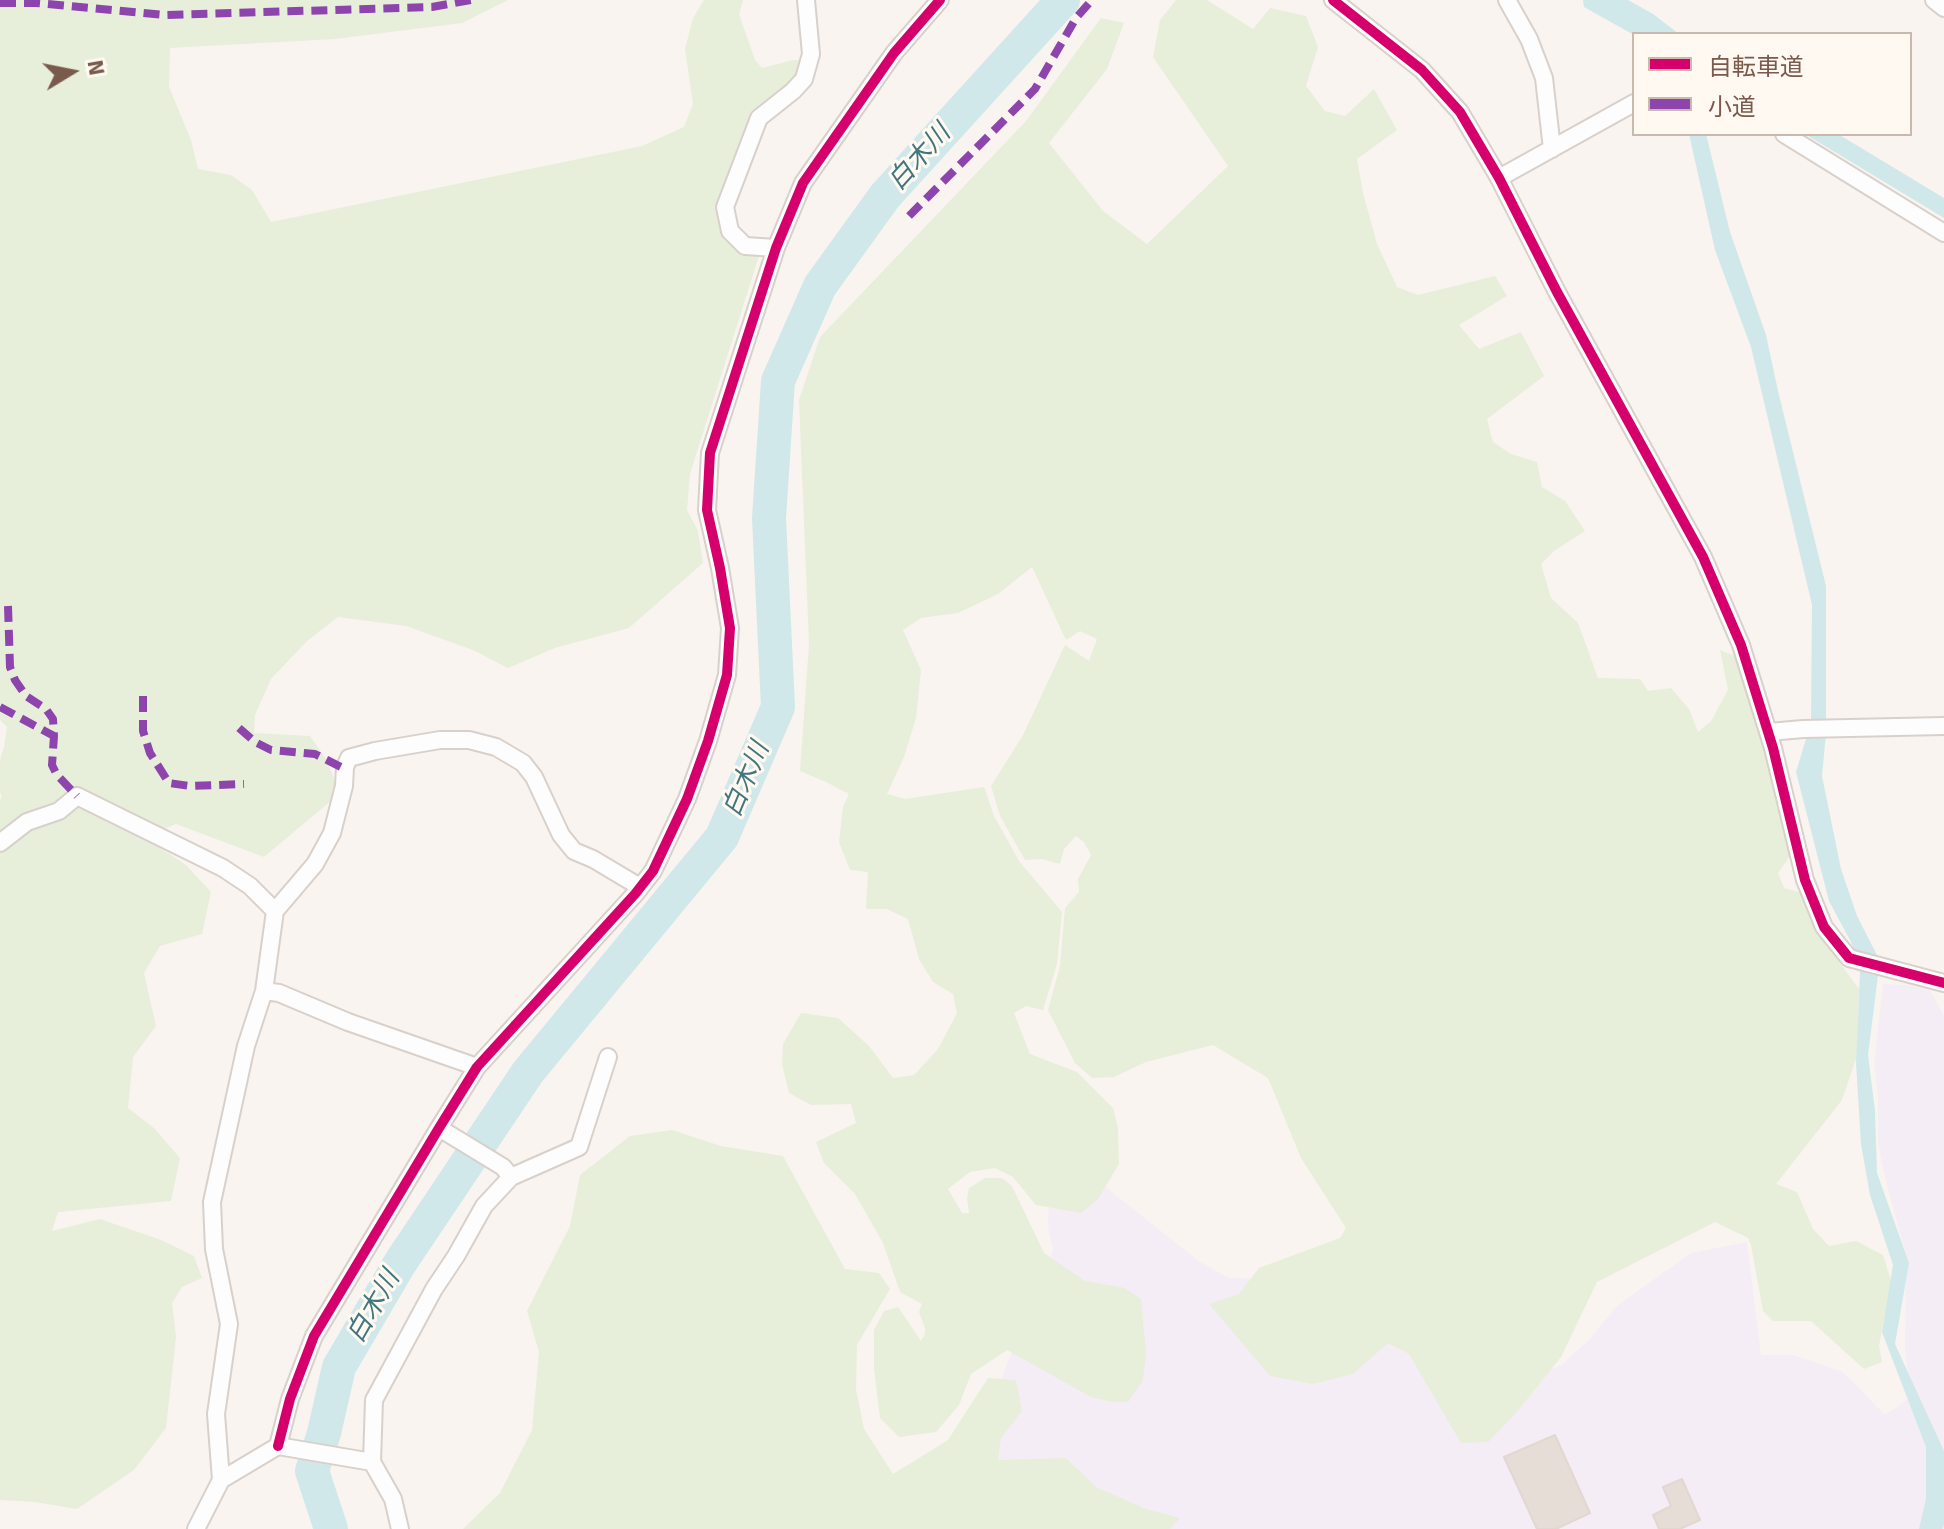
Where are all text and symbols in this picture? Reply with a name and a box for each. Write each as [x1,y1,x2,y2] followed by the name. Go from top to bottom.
[32,32,112,112] north arrow
[1632,32,1912,136] legend
[1708,52,1804,82] text: 自転車道
[82,58,111,78] text: N
[1708,92,1756,122] text: 小道
[882,119,958,197] water label: 白木川
[717,738,777,822] water label: 白木川
[341,1265,407,1349] water label: 白木川

